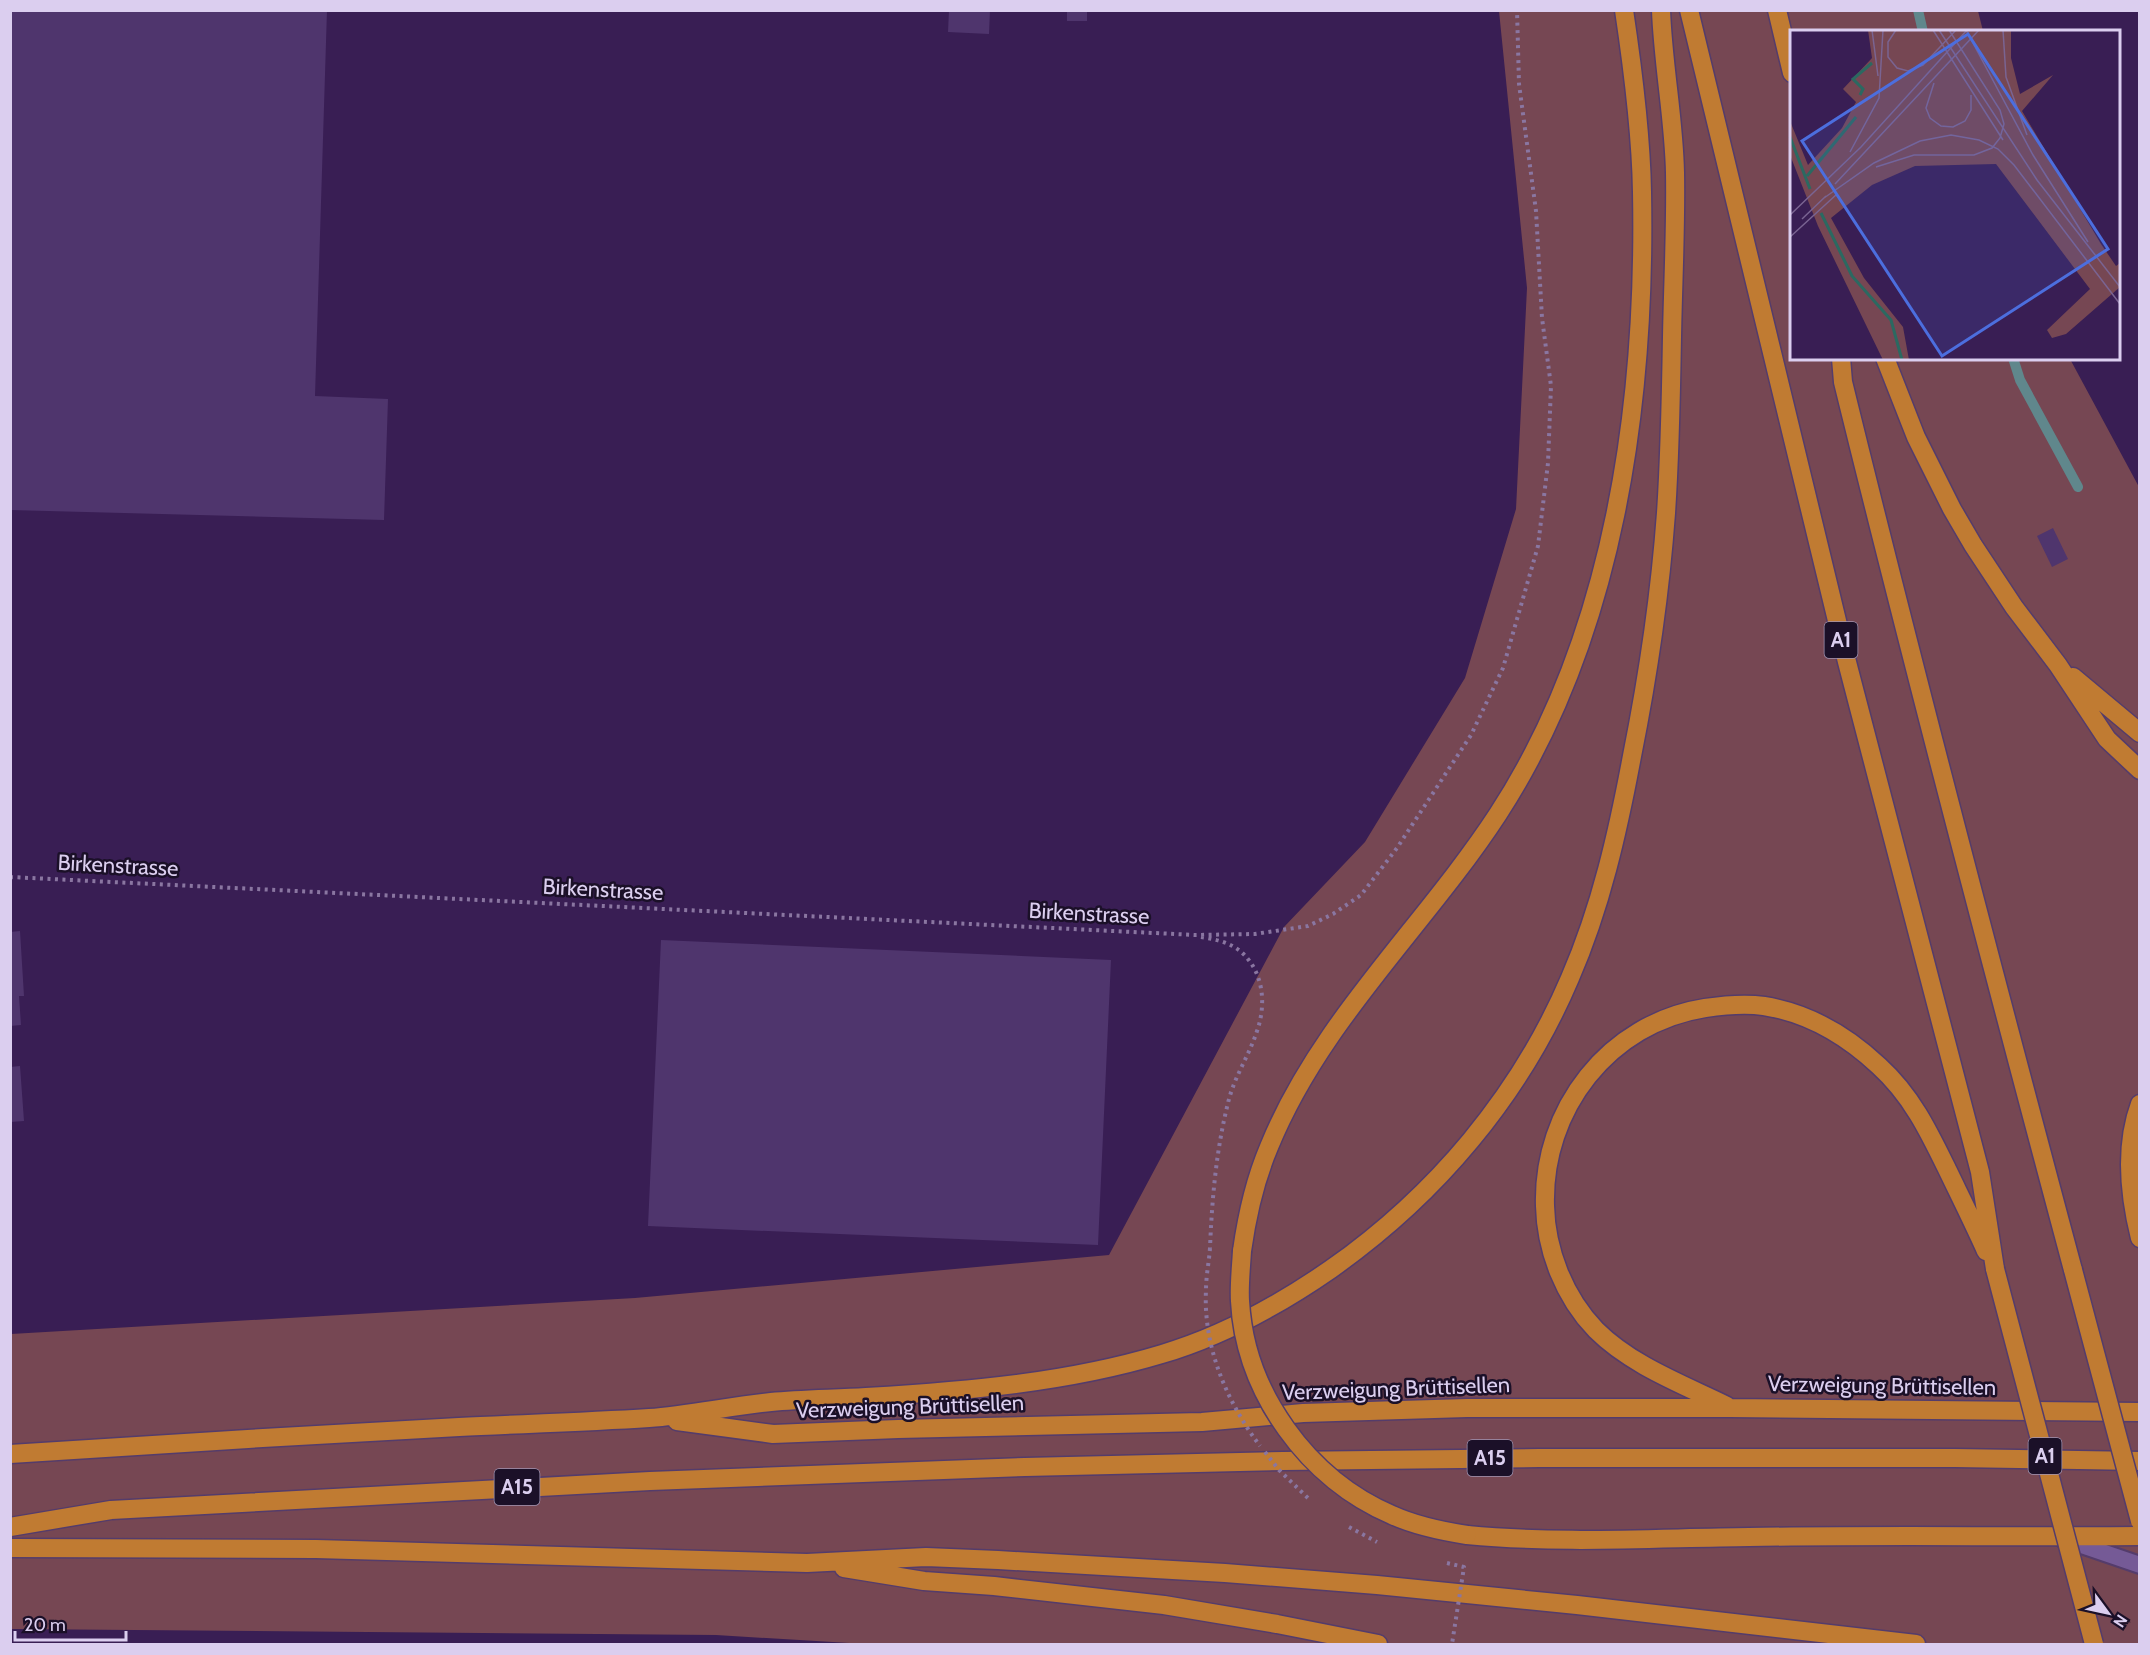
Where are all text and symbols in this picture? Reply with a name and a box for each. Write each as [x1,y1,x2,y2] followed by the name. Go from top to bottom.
[1790,30,2120,360] inset map
[1824,622,1858,658] road number: A1
[57,849,179,882] street label: Birkenstrasse
[542,873,664,906] street label: Birkenstrasse
[1028,897,1150,930] street label: Birkenstrasse
[1768,1370,1996,1401] street label: Verzweigung Brüttisellen
[1281,1371,1511,1406] street label: Verzweigung Brüttisellen
[795,1389,1025,1424] street label: Verzweigung Brüttisellen
[2028,1438,2062,1474] road number: A1
[1468,1440,1512,1476] road number: A15
[494,1469,540,1505] road number: A15
[2078,1583,2138,1643] north arrow
[15,1604,126,1642] scale bar
[2109,1611,2131,1631] text: N
[24,1614,66,1636] text: 20 m

